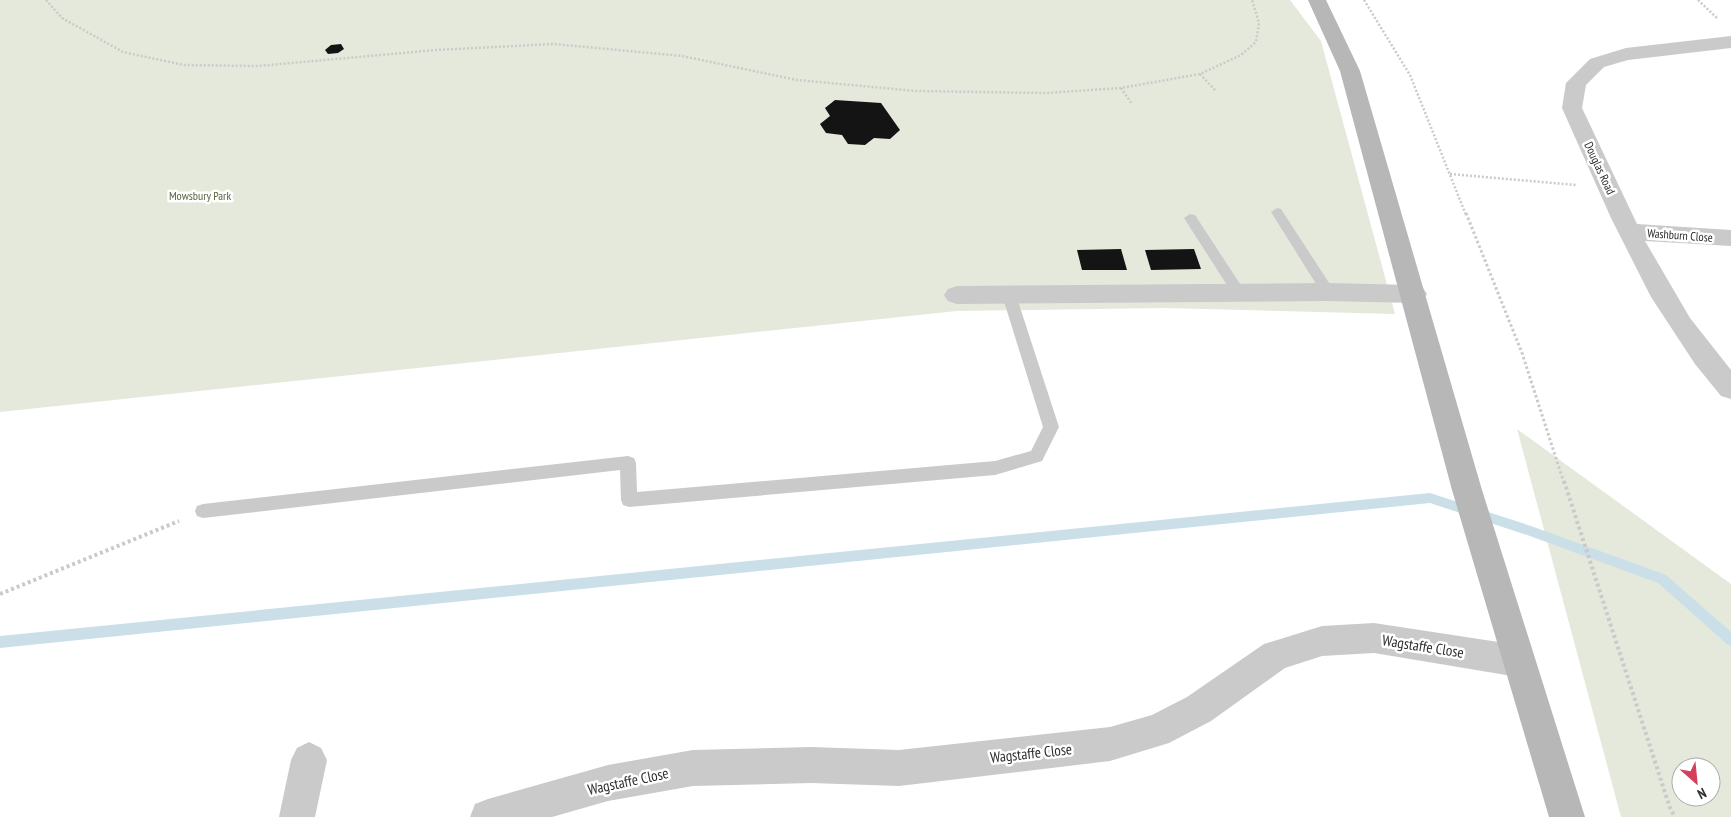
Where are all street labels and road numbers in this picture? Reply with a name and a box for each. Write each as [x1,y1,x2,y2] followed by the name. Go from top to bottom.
[1581,139,1619,197] street label: Douglas Road
[1647,225,1713,245] street label: Washburn Close
[1381,630,1465,662] street label: Wagstaffe Close
[989,739,1073,767] street label: Wagstaffe Close
[586,763,670,799] street label: Wagstaffe Close

